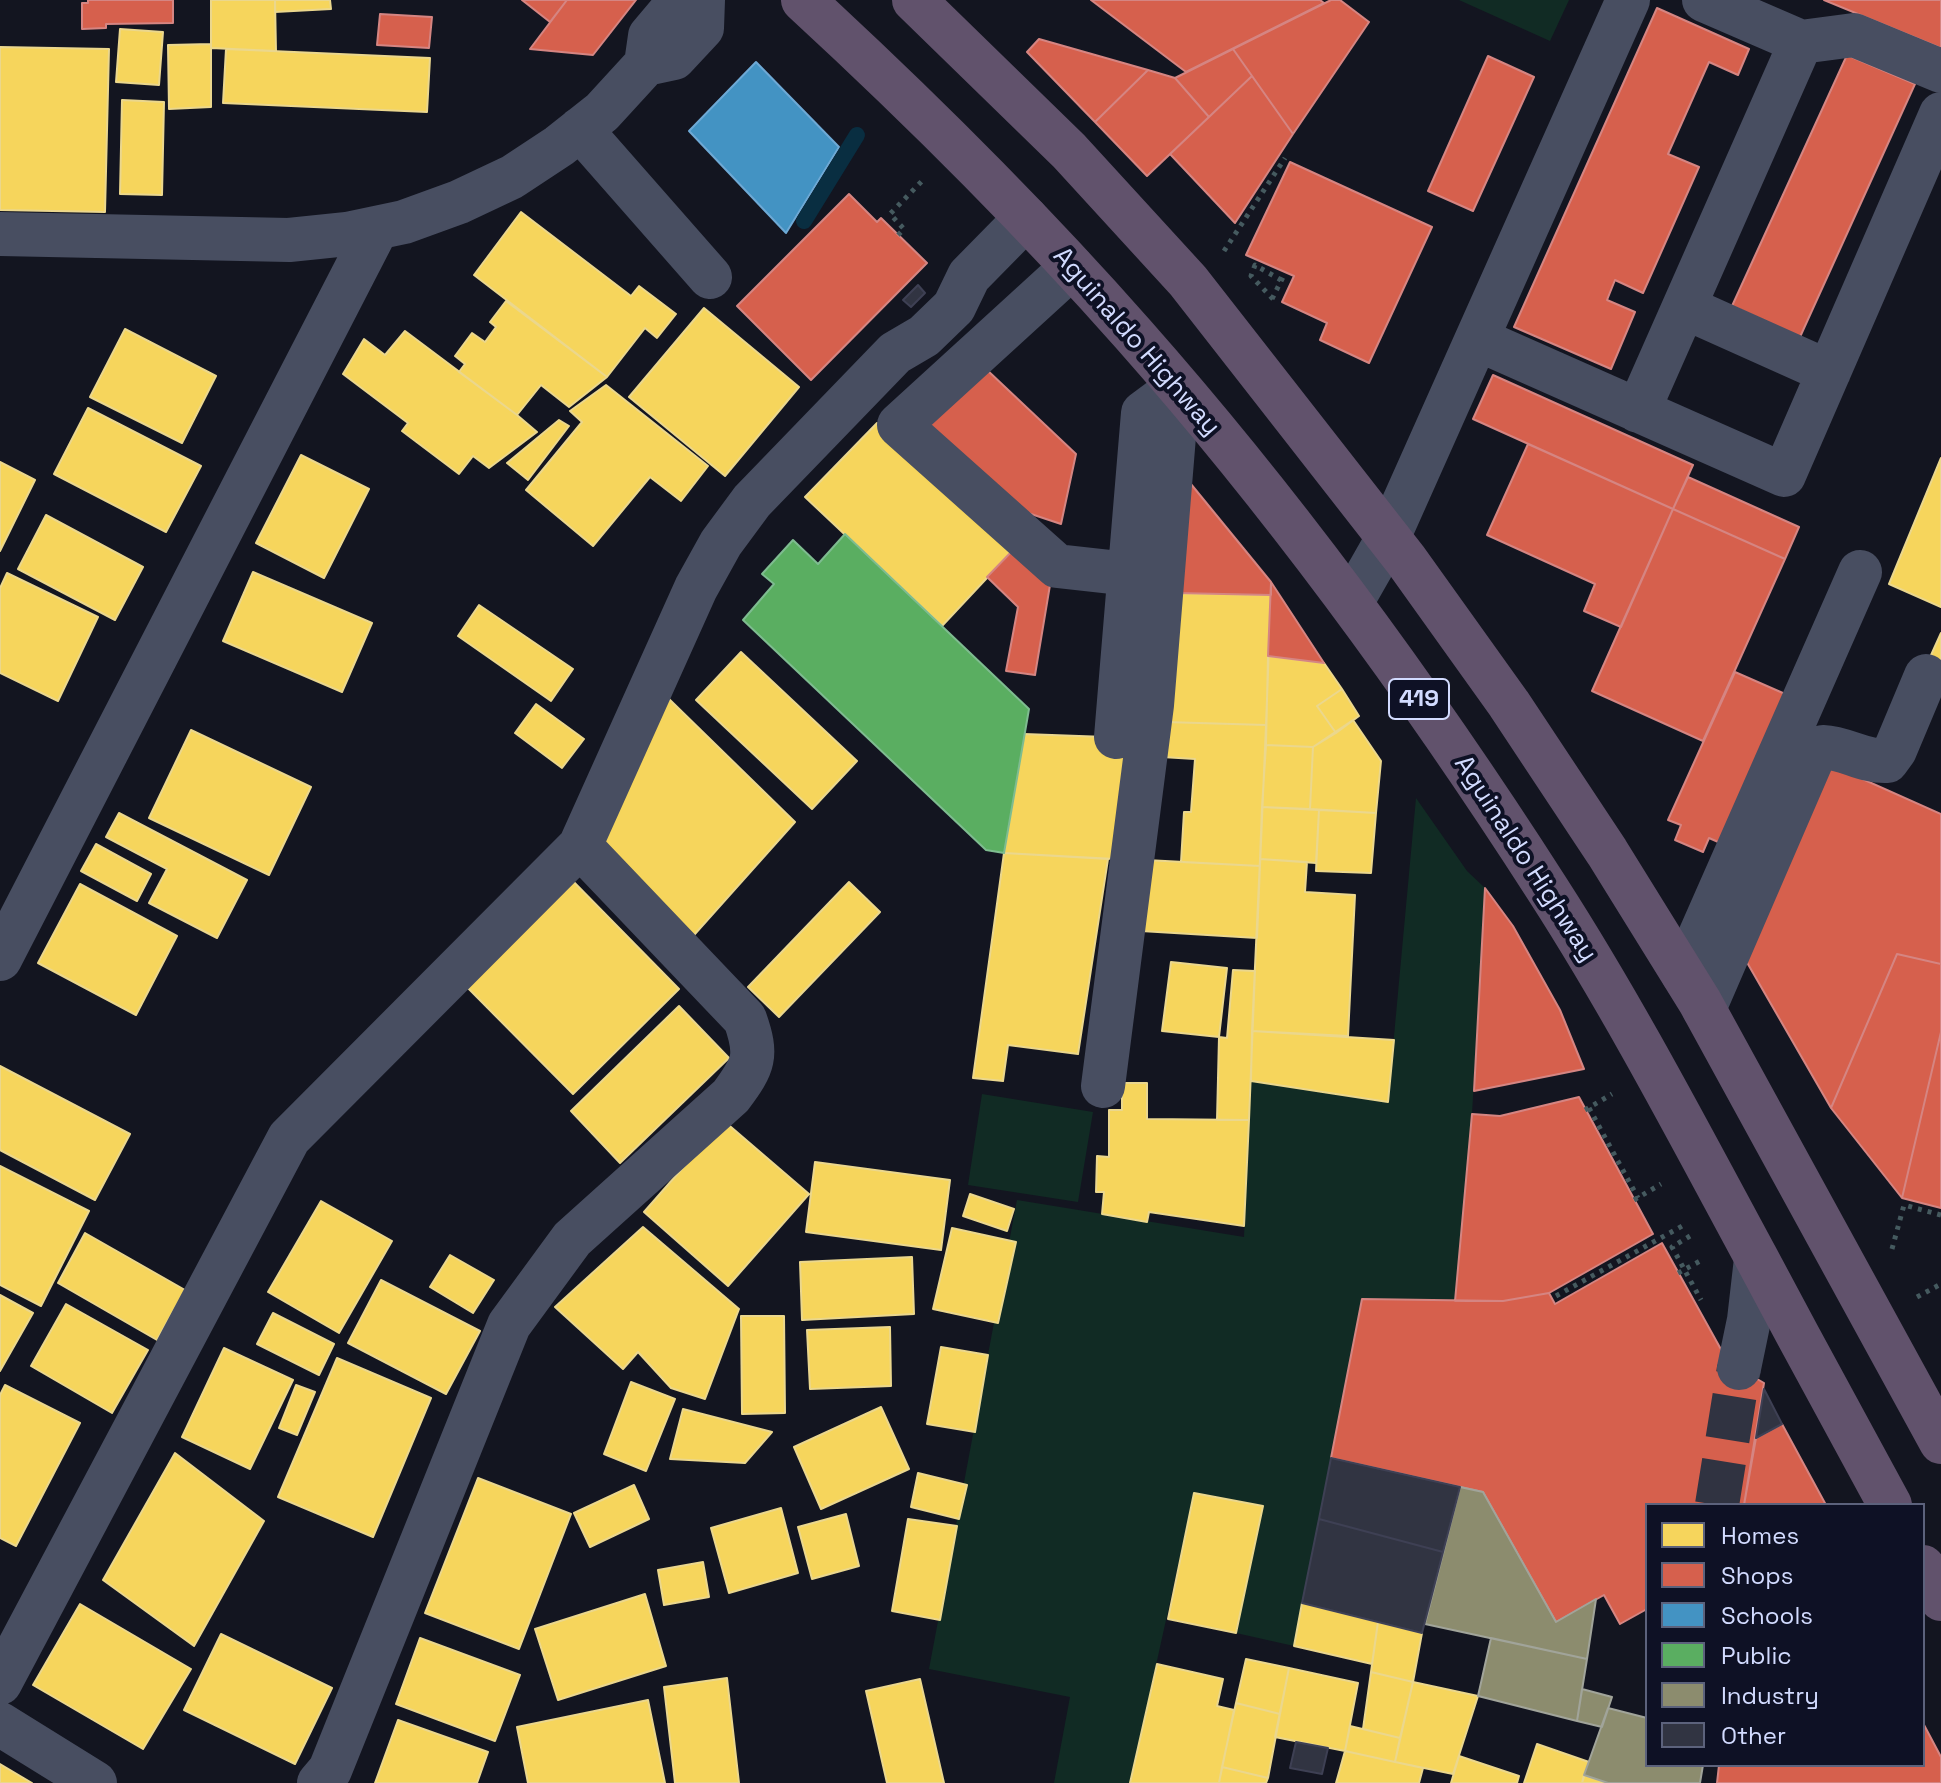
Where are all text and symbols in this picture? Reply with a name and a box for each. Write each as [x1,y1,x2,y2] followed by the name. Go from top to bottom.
[1046,242,1226,442] street label: Aguinaldo Highway
[1389,679,1449,719] road number: 419
[1447,750,1603,968] street label: Aguinaldo Highway
[1645,1503,1925,1767] legend
[1721,1520,1799,1551] text: Homes
[1721,1560,1793,1591] text: Shops
[1721,1600,1813,1631] text: Schools
[1721,1640,1792,1671] text: Public
[1721,1680,1819,1711] text: Industry
[1721,1720,1786,1751] text: Other

